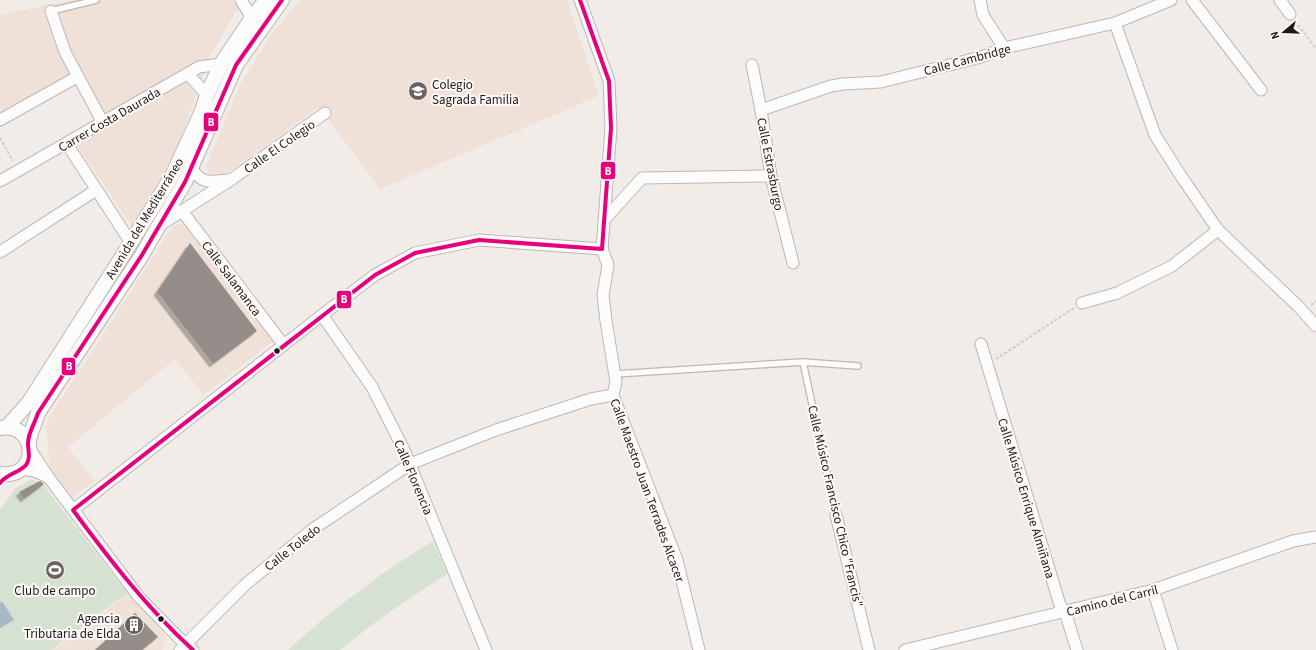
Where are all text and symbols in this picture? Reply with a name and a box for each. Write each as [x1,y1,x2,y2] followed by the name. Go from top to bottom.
[1264,12,1304,52] north arrow
[1267,29,1283,41] text: N
[922,40,1013,80] street label: Calle Cambridge
[432,76,519,109] place label: Colegio Sagrada Familia
[407,80,429,102] school or university icon: Colegio Sagrada Familia
[55,83,164,157] street label: Carrer Costa Daurada
[203,112,219,132] line badge: B
[208,115,215,130] text: B
[240,116,319,178] street label: Calle El Colegio
[752,116,788,212] street label: Calle Estrasburgo
[101,155,188,283] street label: Avenida del Mediterráneo
[600,161,616,180] line badge: B
[605,164,612,179] text: B
[197,237,265,320] street label: Calle Salamanca
[336,290,352,309] line badge: B
[341,292,348,307] text: B
[272,346,282,356] unlabelled marker
[61,357,76,376] line badge: B
[66,359,73,374] text: B
[605,396,689,585] street label: Calle Maestro Juan Terrades Alcacer
[803,403,867,609] street label: Calle Músico Francisco Chico "Francis"
[993,416,1059,581] street label: Calle Músico Enrique Almiñana
[389,437,437,518] street label: Calle Florencia
[261,520,324,575] street label: Calle Toledo
[44,559,66,581] sports icon: Club de campo
[1065,581,1160,621] street label: Camino del Carril
[14,582,96,600] place label: Club de campo
[24,610,120,643] place label: Agencia Tributaria de Elda
[123,614,145,636] building icon: Agencia Tributaria de Elda
[156,614,166,624] unlabelled marker

